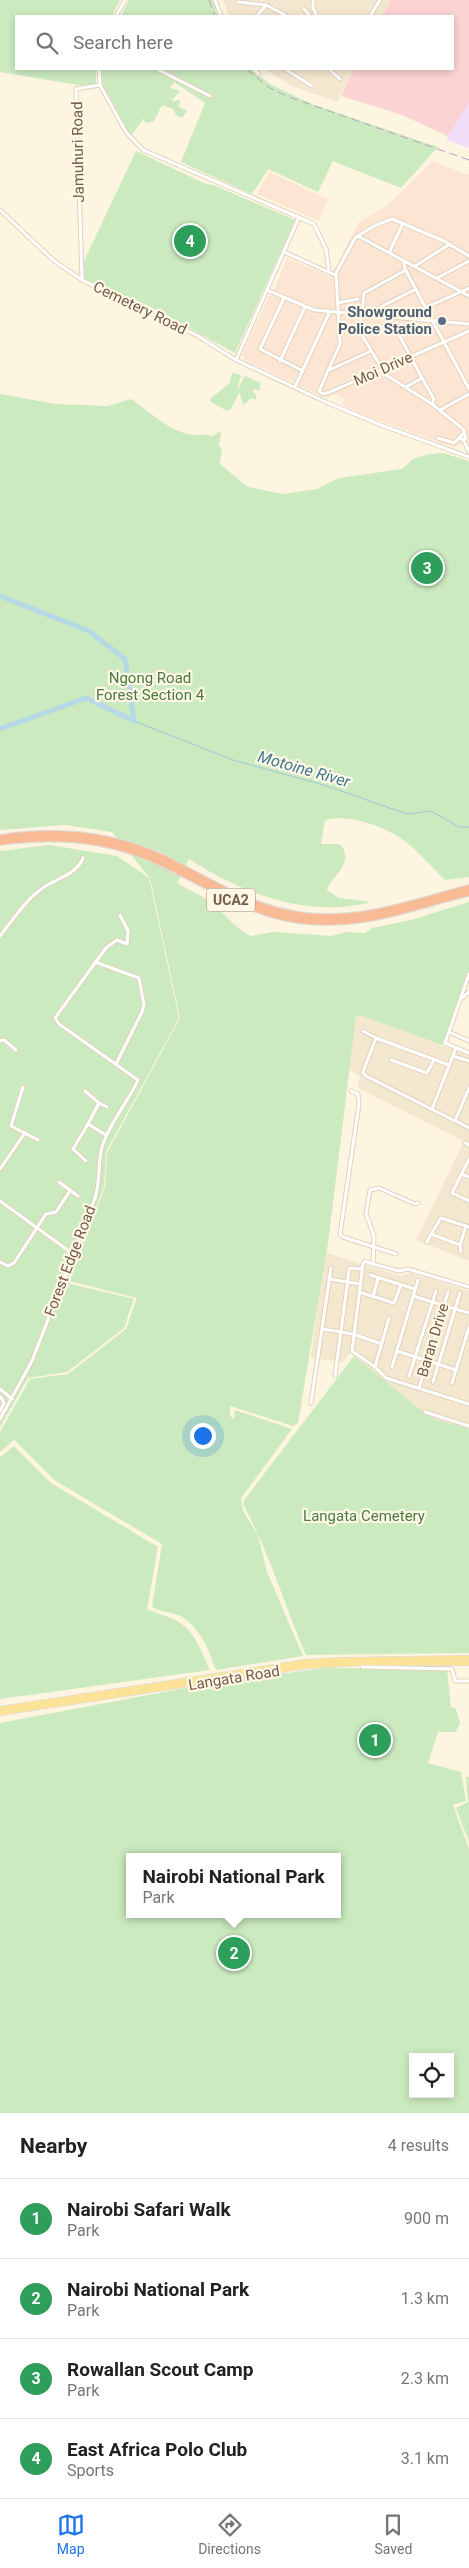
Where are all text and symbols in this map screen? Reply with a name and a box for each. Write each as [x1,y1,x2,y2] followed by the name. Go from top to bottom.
[15,15,454,70] search box
[33,29,61,57] icon: search
[73,31,173,54] text: Search here
[68,101,88,203] street label: Jamuhuri Road
[174,222,206,260] pin: 4
[90,278,190,338] street label: Cemetery Road
[338,303,432,338] place label: Showground Police Station
[436,315,448,327] marker: Showground Police Station
[351,348,415,390] street label: Moi Drive
[411,549,443,587] pin: 3
[96,669,205,704] park label: Ngong Road Forest Section 4
[256,747,353,791] water label: Motoine River
[207,888,255,912] road number: UCA2
[41,1203,99,1319] street label: Forest Edge Road
[413,1301,453,1379] street label: Baran Drive
[190,1423,216,1449] your location
[303,1507,425,1525] park label: Langata Cemetery
[187,1662,281,1694] street label: Langata Road
[359,1721,391,1759] pin: 1
[126,1853,341,1918] popup
[142,1865,325,1888] text: Nairobi National Park
[142,1888,175,1907] text: Park
[218,1934,250,1972] pin: 2
[409,2053,454,2098] map controls
[409,2053,454,2098] button: locate
[20,2134,87,2158] text: Nearby
[388,2136,449,2155] text: 4 results
[67,2198,231,2221] text: Nairobi Safari Walk
[31,2209,41,2228] text: 1
[404,2209,449,2228] text: 900 m
[67,2221,99,2240] text: Park
[67,2278,249,2301] text: Nairobi National Park
[31,2289,41,2308] text: 2
[401,2289,449,2308] text: 1.3 km
[67,2301,99,2320] text: Park
[67,2358,253,2381] text: Rowallan Scout Camp
[31,2369,41,2388] text: 3
[401,2369,449,2388] text: 2.3 km
[67,2381,99,2400] text: Park
[67,2438,247,2461] text: East Africa Polo Club
[31,2449,41,2468] text: 4
[401,2449,449,2468] text: 3.1 km
[67,2461,114,2480] text: Sports
[57,2511,85,2557] tab: Map
[198,2511,261,2557] tab: Directions
[374,2511,412,2557] tab: Saved

